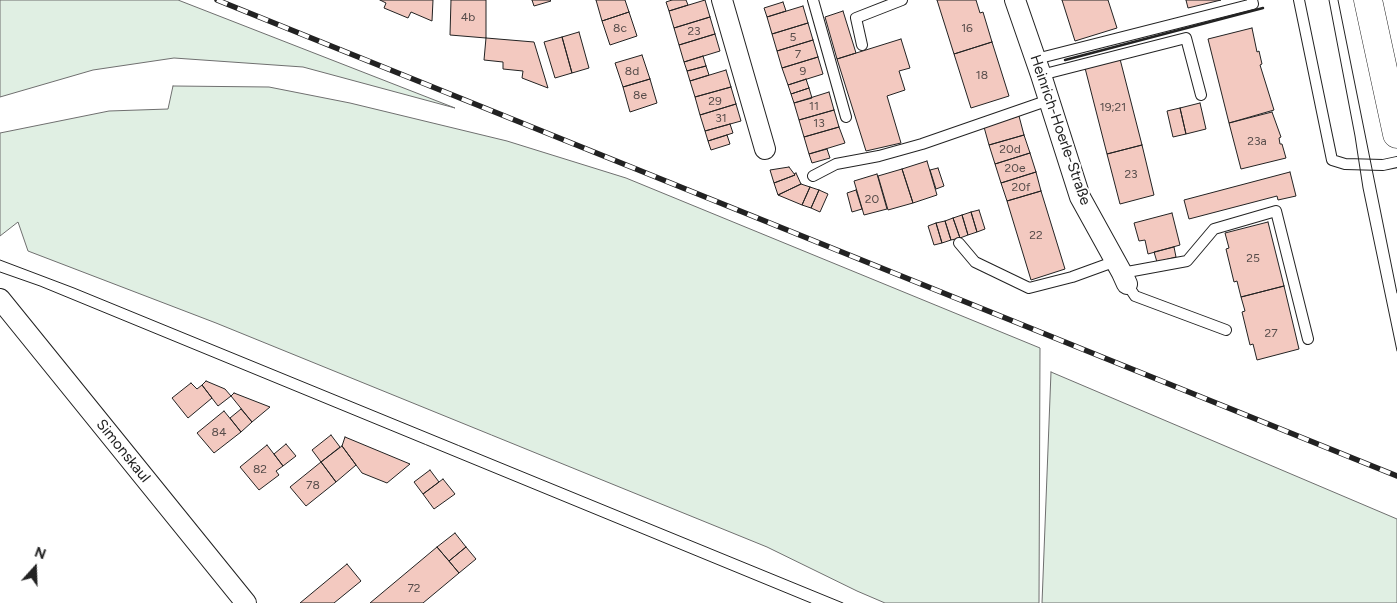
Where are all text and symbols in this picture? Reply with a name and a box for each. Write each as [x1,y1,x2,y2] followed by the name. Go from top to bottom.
[461,10,475,24] house number: 4b
[613,21,627,35] house number: 8c
[961,21,973,35] house number: 16
[687,24,701,38] house number: 23
[790,30,796,44] house number: 5
[795,47,801,61] house number: 7
[1026,52,1094,208] street label: Heinrich-Hoerle-Straße
[625,64,639,78] house number: 8d
[800,64,806,78] house number: 9
[976,68,988,82] house number: 18
[633,88,647,102] house number: 8e
[708,94,722,108] house number: 29
[809,99,819,113] house number: 11
[1100,100,1126,114] house number: 19;21
[715,111,727,125] house number: 31
[813,116,825,130] house number: 13
[1247,134,1267,148] house number: 23a
[999,142,1021,156] house number: 20d
[1005,161,1025,175] house number: 20e
[1124,167,1138,181] house number: 23
[1012,180,1030,194] house number: 20f
[865,192,879,206] house number: 20
[1029,228,1043,242] house number: 22
[1246,251,1260,265] house number: 25
[1264,326,1278,340] house number: 27
[92,416,154,486] street label: Simonskaul
[212,425,226,439] house number: 84
[253,462,267,476] house number: 82
[306,478,320,492] house number: 78
[10,543,60,593] north arrow
[32,544,48,563] text: N
[407,581,421,595] house number: 72

